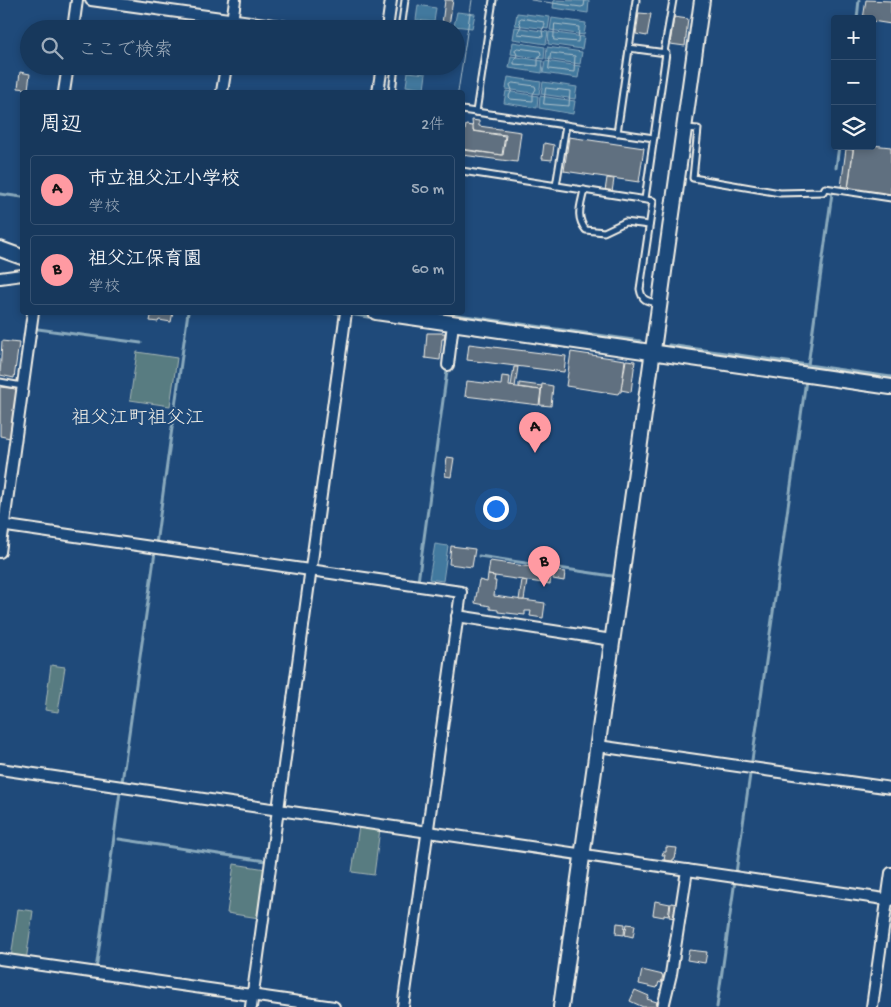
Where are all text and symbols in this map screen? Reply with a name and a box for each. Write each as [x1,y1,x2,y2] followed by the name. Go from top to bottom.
[831,15,876,150] map controls
[831,15,876,60] button: +
[20,20,465,75] search box
[38,34,66,62] icon: search
[78,40,173,63] text: ここで検索
[831,60,876,105] button: −
[831,105,876,150] button: layers
[40,114,82,139] text: 周辺
[421,117,445,136] text: 2件
[88,169,240,192] text: 市立祖父江小学校
[52,181,62,200] text: A
[411,181,444,200] text: 50 m
[88,199,120,218] text: 学校
[88,249,202,272] text: 祖父江保育園
[53,261,61,280] text: B
[412,261,444,280] text: 60 m
[88,279,120,298] text: 学校
[71,408,205,431] district label: 祖父江町祖父江
[519,412,551,453] pin: A
[483,496,509,522] your location
[528,546,560,587] pin: B

